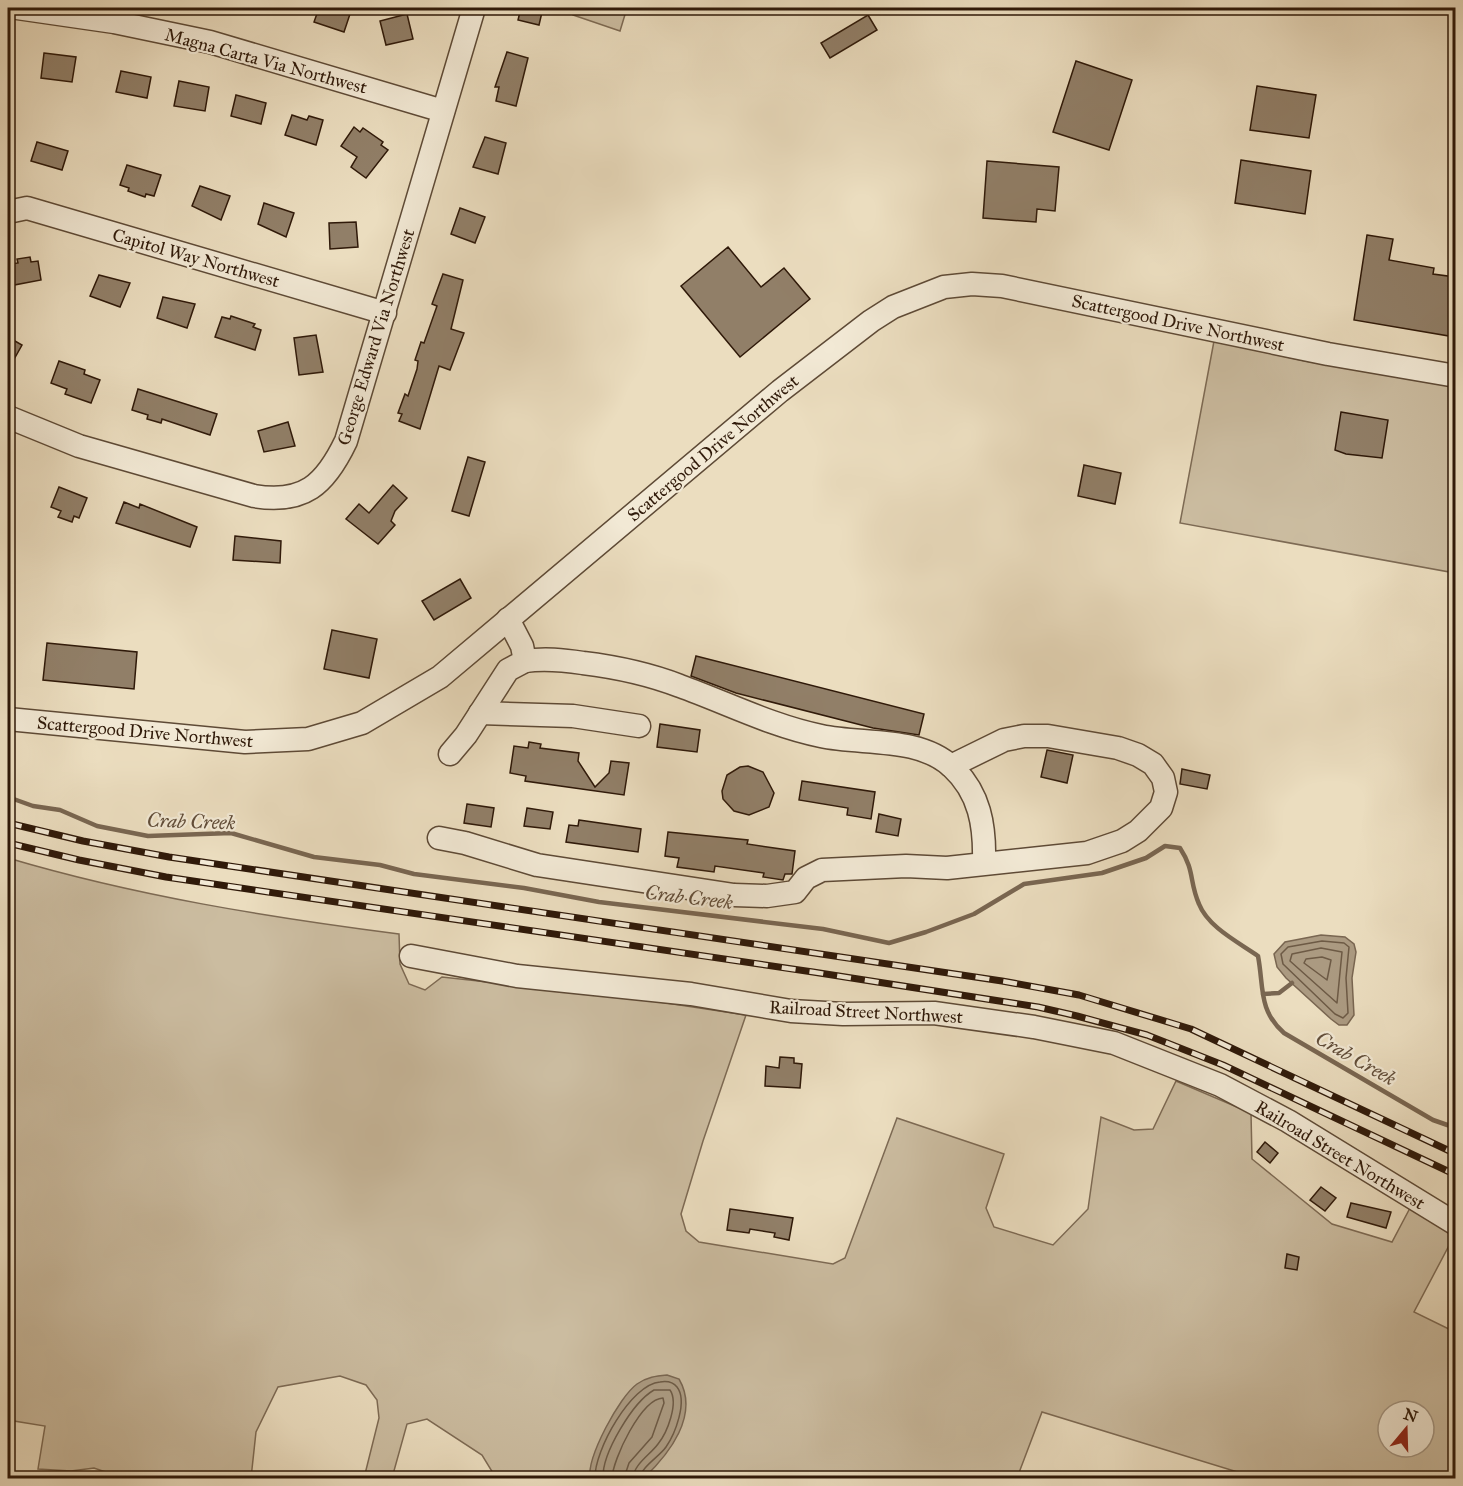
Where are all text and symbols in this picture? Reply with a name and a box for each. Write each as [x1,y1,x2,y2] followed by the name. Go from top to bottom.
[162,23,370,100] street label: Magna Carta Via Northwest
[110,224,283,293] street label: Capitol Way Northwest
[333,226,421,448] street label: George Edward Via Northwest
[1069,290,1287,357] street label: Scattergood Drive Northwest
[623,369,804,527] street label: Scattergood Drive Northwest
[36,712,255,753] street label: Scattergood Drive Northwest
[146,807,236,835] water label: Crab Creek
[644,880,735,914] water label: Crab Creek
[768,996,964,1028] street label: Railroad Street Northwest
[1312,1025,1401,1091] water label: Crab Creek
[1251,1096,1429,1215] street label: Railroad Street Northwest
[1376,1399,1436,1459] north arrow
[1401,1404,1421,1427] text: N

